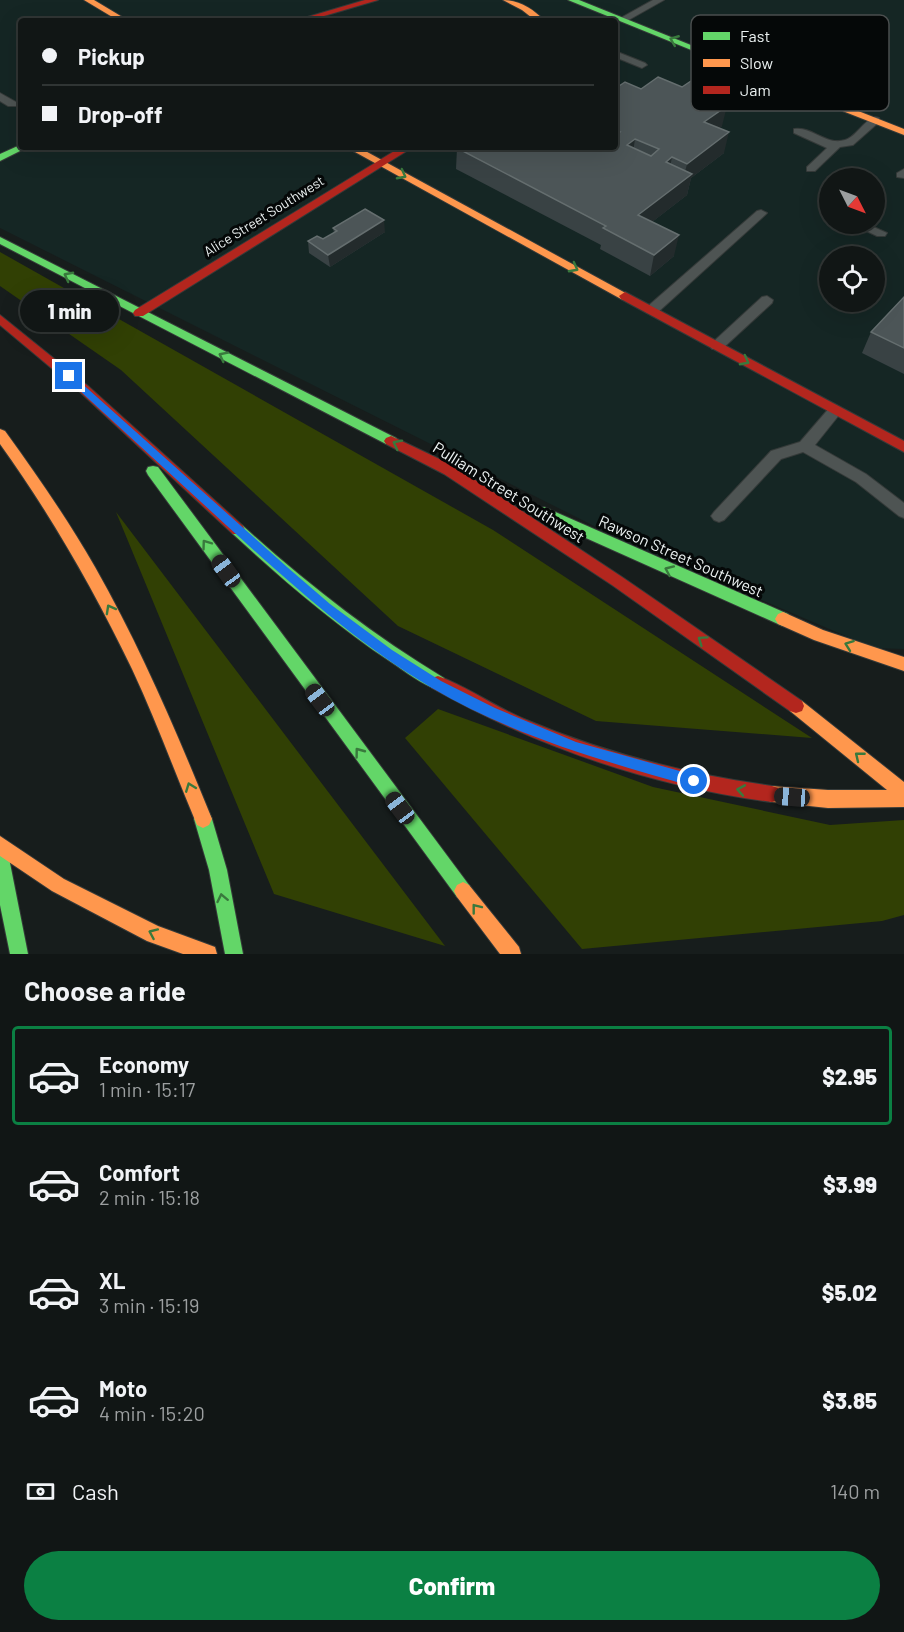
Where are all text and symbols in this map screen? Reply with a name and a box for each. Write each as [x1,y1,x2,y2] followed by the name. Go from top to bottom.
[691,15,889,111] legend
[740,26,770,45] text: Fast
[669,35,680,47] one-way arrow
[78,43,145,69] text: Pickup
[740,53,773,72] text: Slow
[740,80,771,99] text: Jam
[78,101,162,127] text: Drop-off
[396,168,406,179] one-way arrow
[819,168,885,234] north arrow
[819,168,885,312] map controls
[200,172,327,260] street label: Alice Street Southwest
[819,246,885,312] button: locate
[567,261,578,272] one-way arrow
[64,272,75,283] one-way arrow
[20,289,118,331] callout: 1 min
[48,299,91,323] text: 1 min
[218,351,229,363] one-way arrow
[739,354,749,365] one-way arrow
[55,362,82,389] route end
[430,437,589,546] street label: Pulliam Street Southwest
[392,439,403,451] one-way arrow
[596,511,766,600] street label: Rawson Street Southwest
[202,540,213,551] one-way arrow
[208,551,244,591] car
[664,565,675,577] one-way arrow
[106,605,118,615] one-way arrow
[697,636,708,647] one-way arrow
[844,640,854,653] one-way arrow
[302,680,338,720] car
[355,748,366,759] one-way arrow
[855,752,866,763] one-way arrow
[680,767,707,794] route start
[184,782,197,793] one-way arrow
[737,784,747,797] one-way arrow
[773,787,811,807] car
[382,788,418,828] car
[217,893,230,903] one-way arrow
[473,903,484,914] one-way arrow
[149,928,160,940] one-way arrow
[24,974,186,1006] text: Choose a ride
[27,1049,81,1103] icon: car
[99,1051,189,1077] text: Economy
[822,1063,877,1089] text: $2.95
[99,1077,195,1101] text: 1 min · 15:17
[27,1157,81,1211] icon: car
[99,1159,180,1185] text: Comfort
[823,1171,877,1197] text: $3.99
[99,1185,200,1209] text: 2 min · 15:18
[27,1265,81,1319] icon: car
[99,1267,125,1293] text: XL
[822,1279,877,1305] text: $5.02
[99,1293,199,1317] text: 3 min · 15:19
[27,1373,81,1427] icon: car
[99,1375,147,1401] text: Moto
[822,1387,877,1413] text: $3.85
[99,1401,205,1425] text: 4 min · 15:20
[24,1475,57,1508] icon: cash
[72,1478,119,1504] text: Cash
[830,1479,880,1503] text: 140 m
[24,1551,880,1620] button: Confirm

